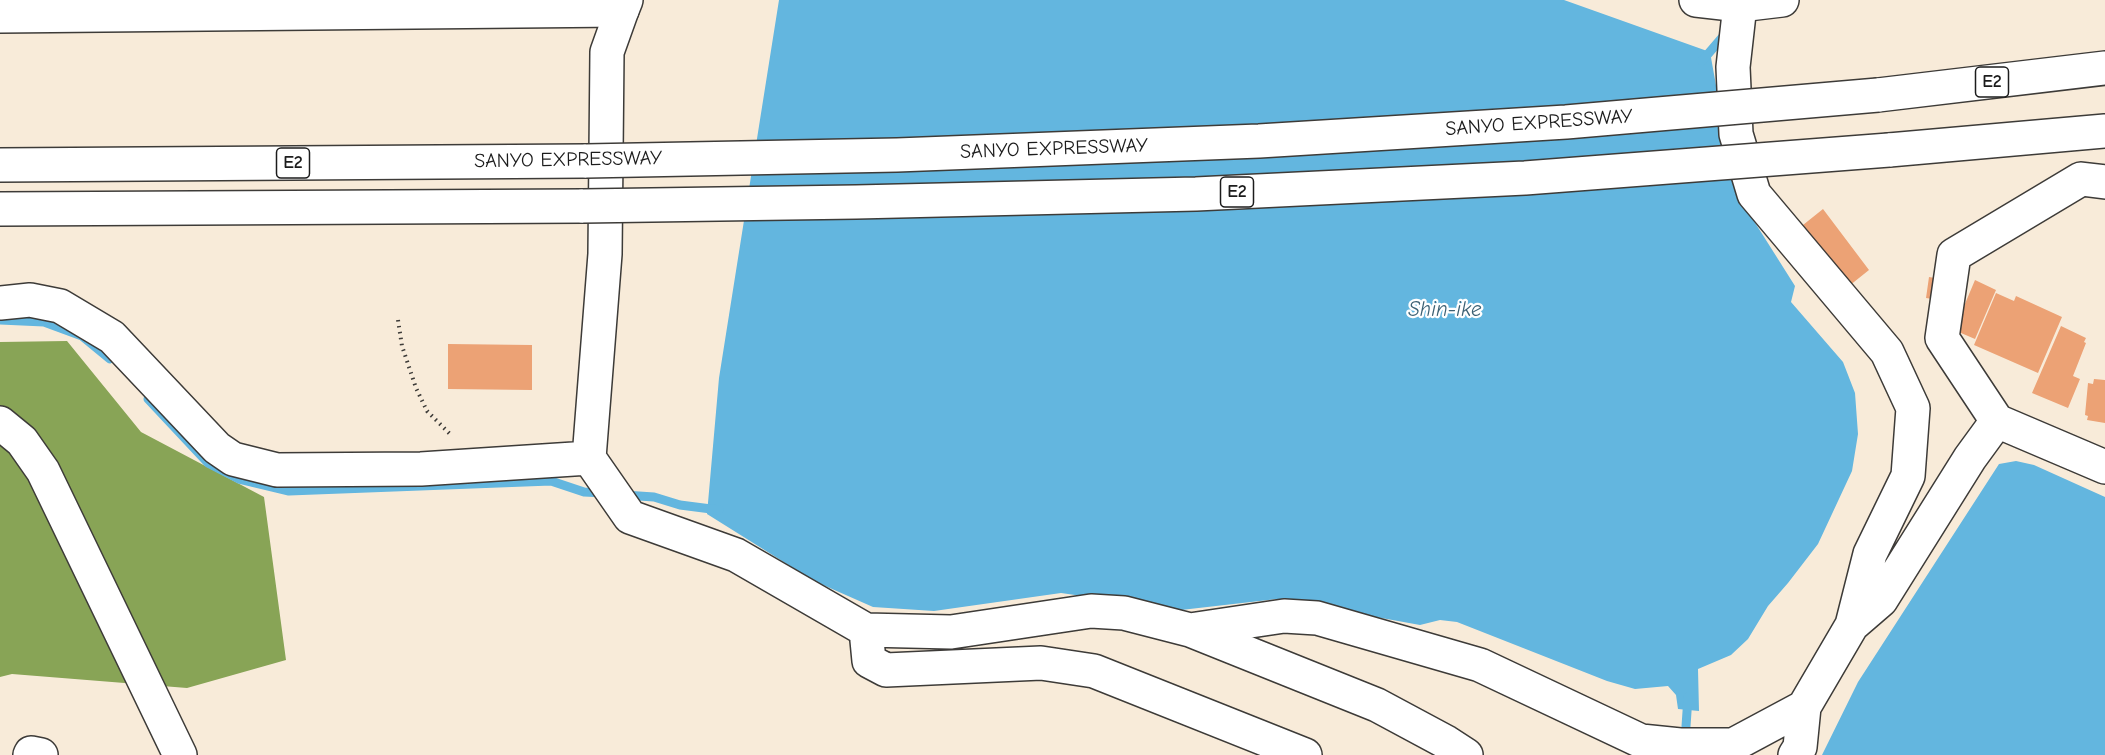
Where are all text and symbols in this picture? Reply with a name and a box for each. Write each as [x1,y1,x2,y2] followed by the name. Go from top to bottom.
[1976,67,2008,97] road number: E2
[1444,104,1634,142] street label: SANYO EXPRESSWAY
[960,134,1148,164] street label: SANYO EXPRESSWAY
[474,146,662,174] street label: SANYO EXPRESSWAY
[276,148,310,178] road number: E2
[1220,177,1254,207] road number: E2
[1408,297,1482,323] water label: Shin-ike

